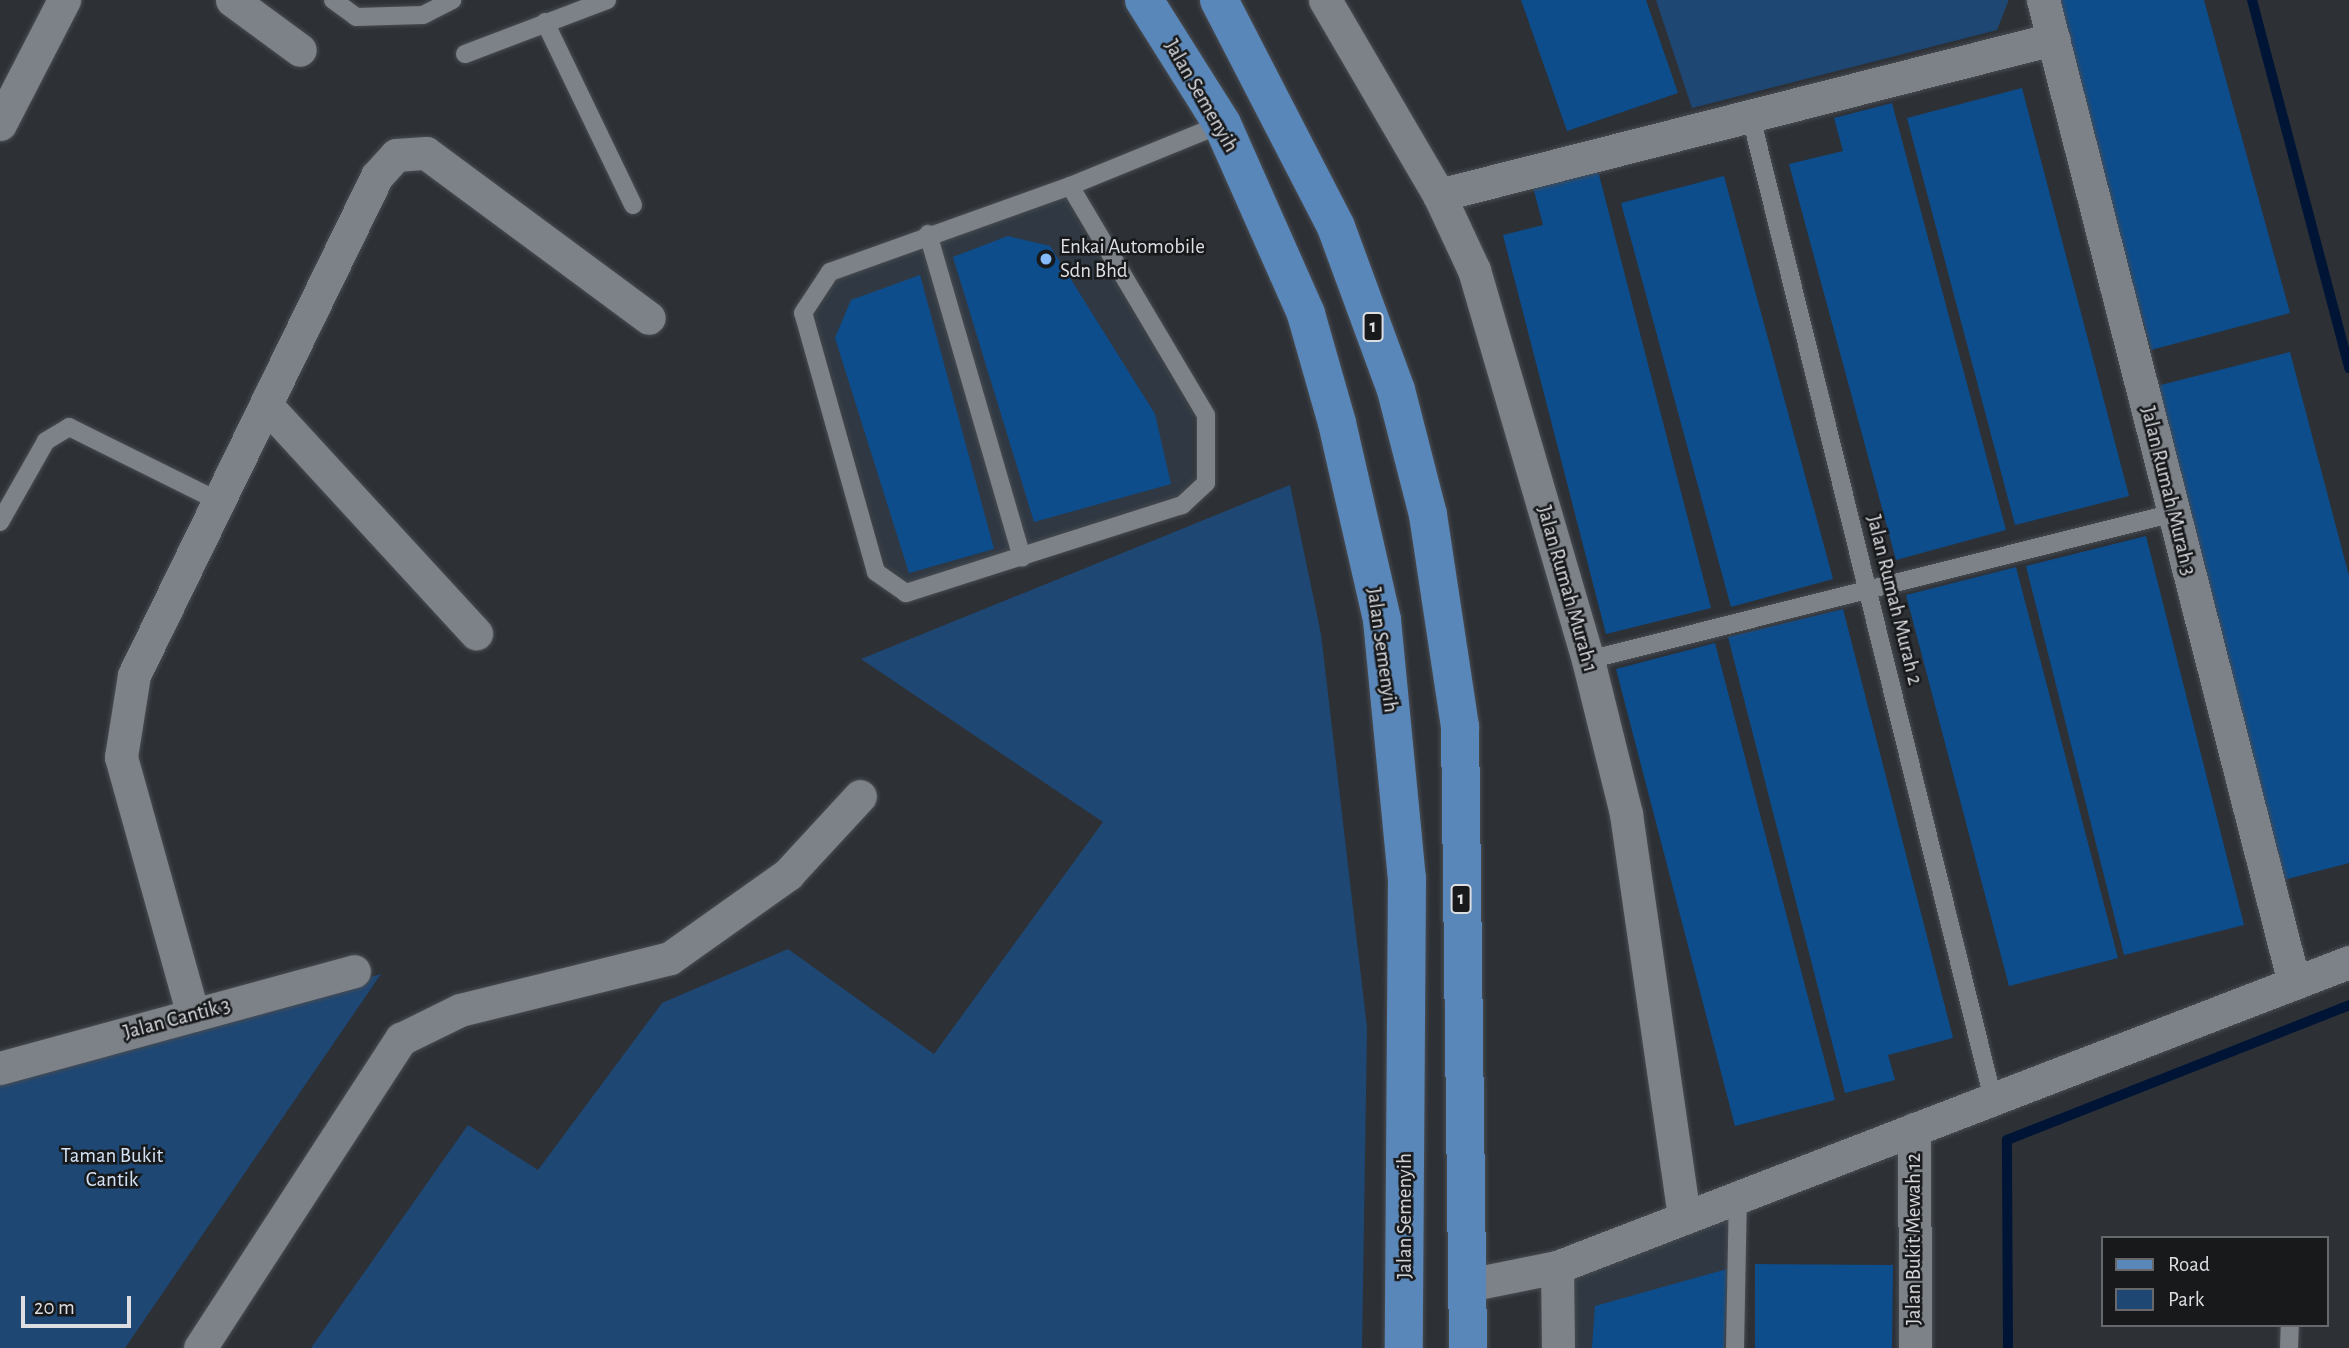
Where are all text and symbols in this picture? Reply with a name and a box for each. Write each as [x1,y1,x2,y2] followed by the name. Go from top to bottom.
[1159,35,1243,157] street label: Jalan Semenyih
[1060,234,1205,284] place label: Enkai Automobile Sdn Bhd
[1038,251,1054,267] marker: Enkai Automobile Sdn Bhd
[1362,312,1384,342] road number: 1
[2135,404,2201,578] street label: Jalan Rumah Murah 3
[1531,503,1603,675] street label: Jalan Rumah Murah 1
[1861,512,1927,688] street label: Jalan Rumah Murah 2
[1361,586,1403,714] street label: Jalan Semenyih
[1450,884,1472,914] road number: 1
[121,993,233,1045] street label: Jalan Cantik 3
[61,1143,163,1193] park label: Taman Bukit Cantik
[1392,1153,1418,1279] street label: Jalan Semenyih
[1901,1153,1927,1325] street label: Jalan Bukit Mewah 12
[2100,1236,2328,1327] legend
[2168,1254,2210,1275] text: Road
[24,1282,135,1326] scale bar
[2168,1289,2204,1310] text: Park
[34,1297,75,1318] text: 20 m

